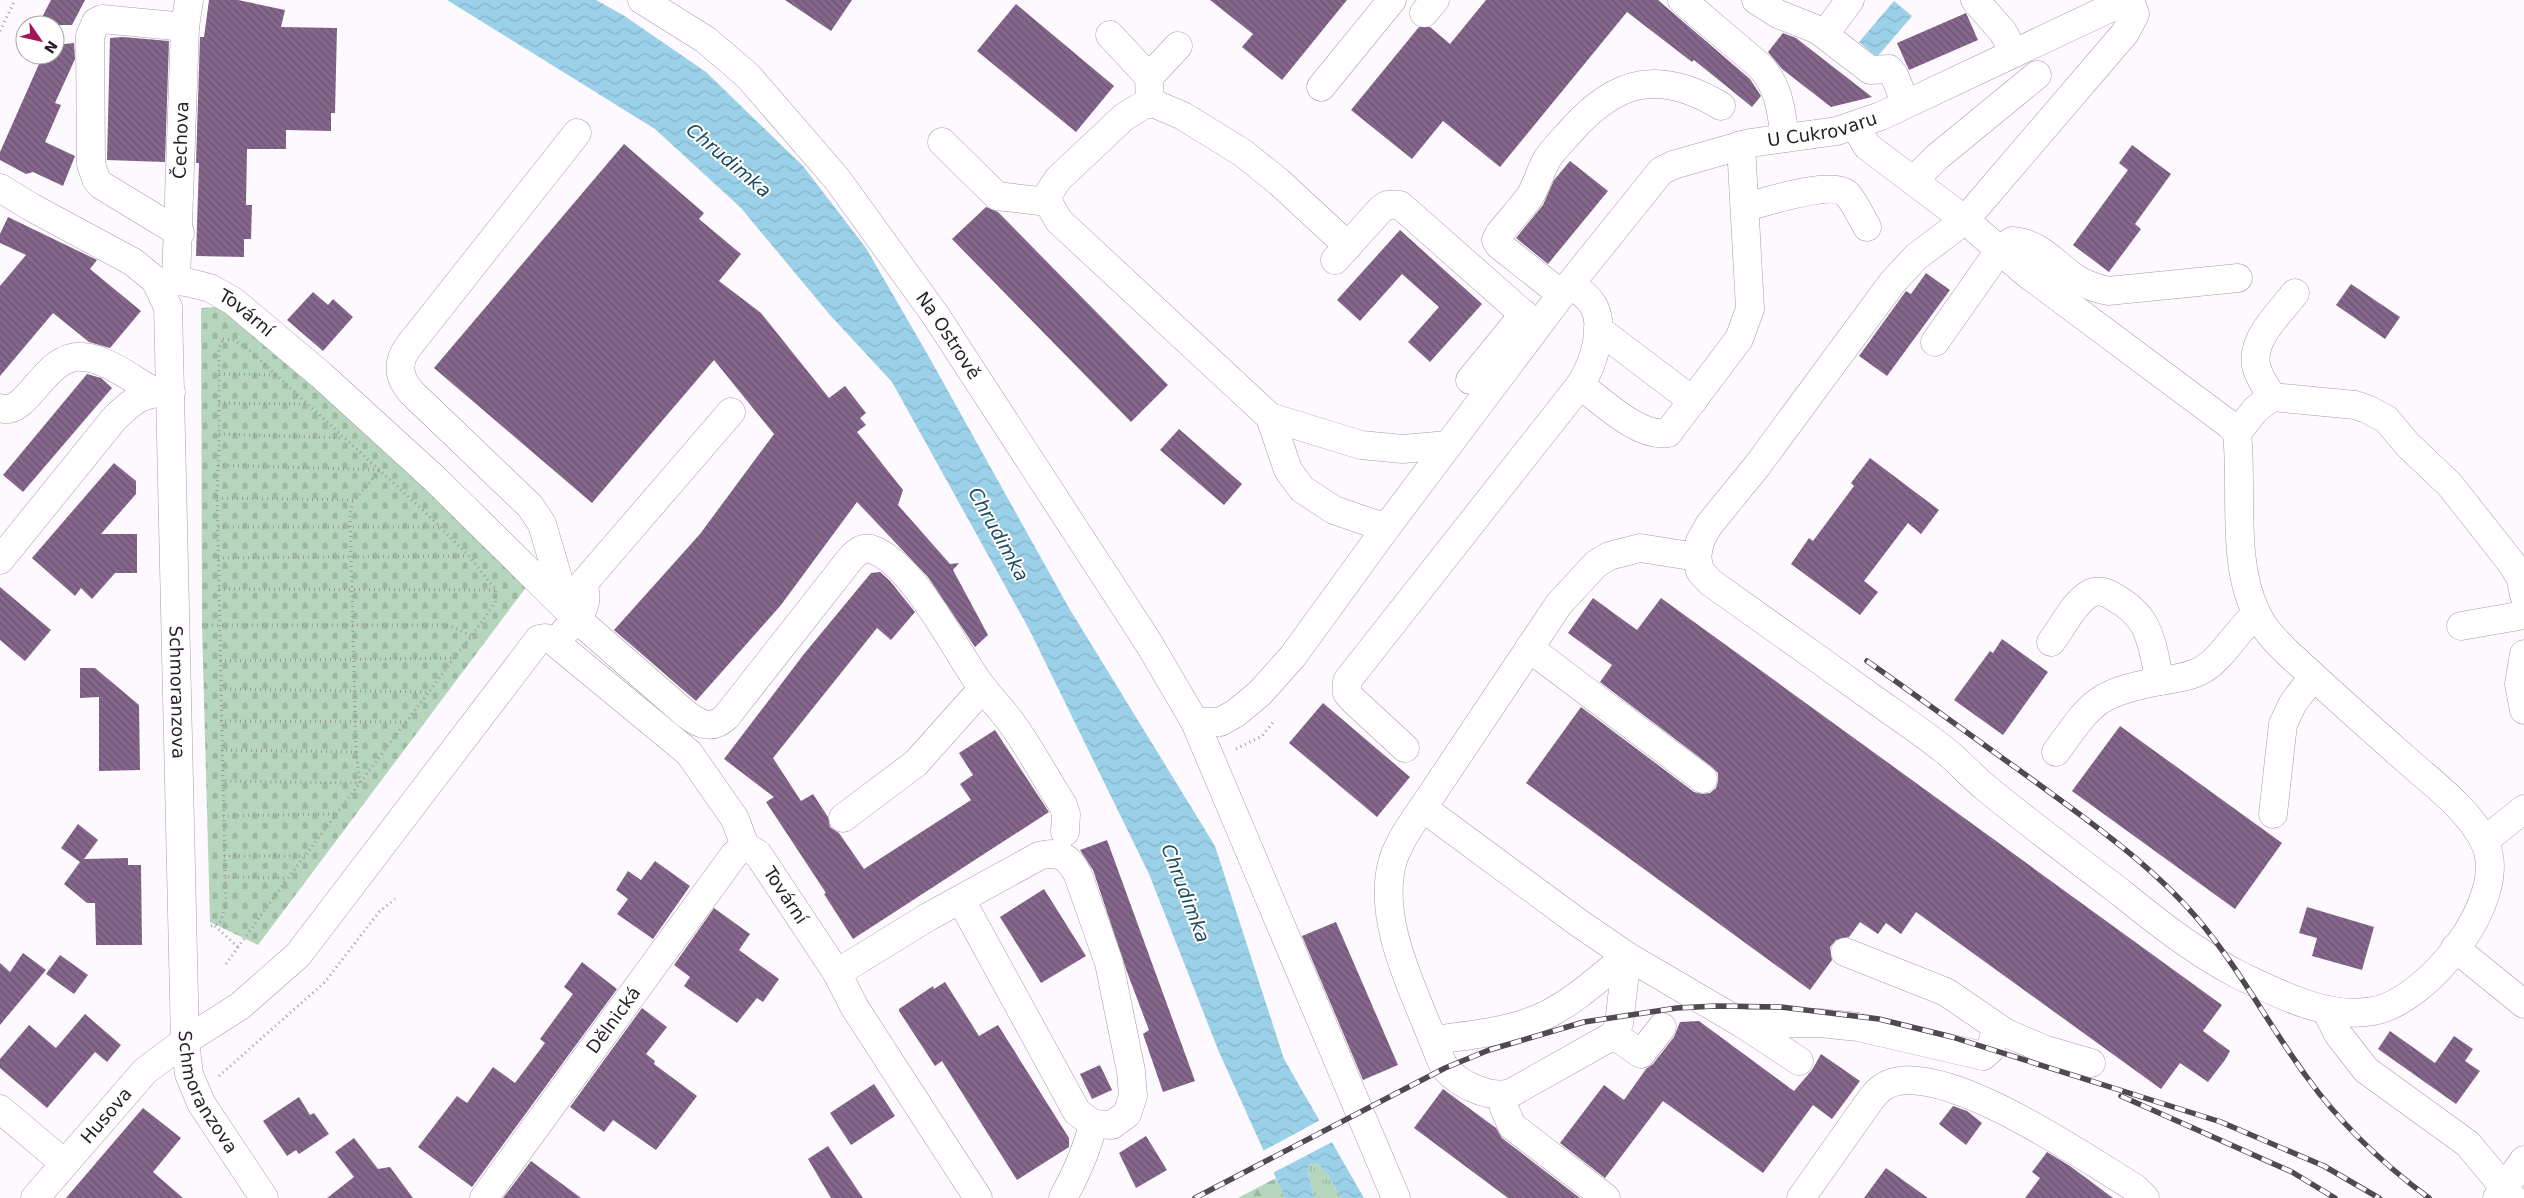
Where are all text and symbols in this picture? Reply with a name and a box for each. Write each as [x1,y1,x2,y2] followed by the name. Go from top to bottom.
[15,15,65,65] north arrow
[41,38,61,57] text: N
[169,101,192,179] street label: Čechova
[1766,107,1880,151] street label: U Cukrovaru
[682,118,776,202] water label: Chrudimka
[215,284,279,341] street label: Tovární
[912,287,985,383] street label: Na Ostrově
[964,483,1034,585] water label: Chrudimka
[165,625,189,759] street label: Schmoranzova
[1157,841,1215,945] water label: Chrudimka
[759,862,813,929] street label: Tovární
[582,982,644,1057] street label: Dělnická
[175,1030,242,1157] street label: Schmoranzova
[76,1083,136,1148] street label: Husova

